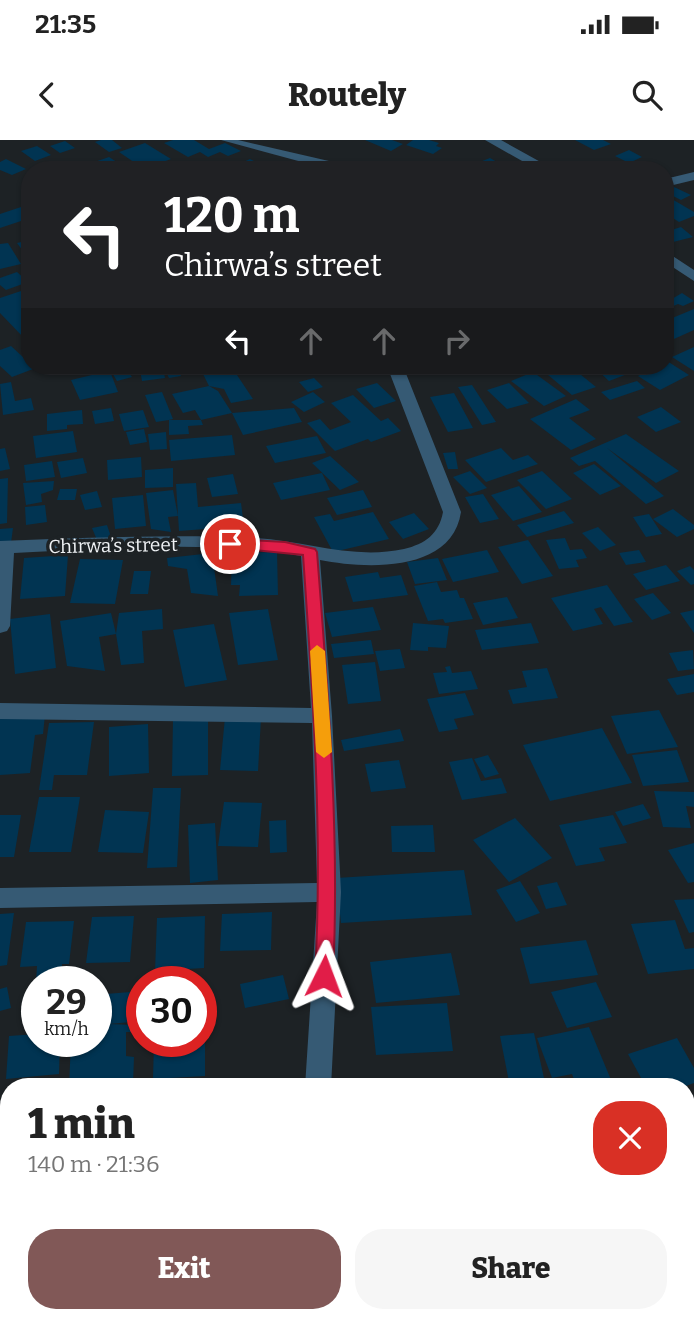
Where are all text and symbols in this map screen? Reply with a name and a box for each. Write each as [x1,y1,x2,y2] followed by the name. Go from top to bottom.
[35,9,96,40] text: 21:35
[28,76,66,114] icon: back
[288,76,406,114] text: Routely
[628,76,666,114] icon: search
[164,186,299,245] text: 120 m
[49,189,140,280] icon: left
[164,246,382,284] text: Chirwa’s street
[219,322,257,360] icon: left
[292,322,330,360] icon: ahead
[365,322,403,360] icon: ahead
[438,322,476,360] icon: right
[200,514,260,574] pin
[211,525,249,563] icon: arrive
[48,533,178,558] street label: Chirwa’s street
[287,939,361,1013] position arrow
[126,966,217,1057] speed limit sign: 30
[46,981,87,1023] text: 29
[44,1018,89,1040] text: km/h
[28,1099,135,1149] text: 1 min
[593,1101,667,1175] button: close
[28,1150,159,1178] text: 140 m · 21:36
[28,1229,341,1309] button: Exit
[355,1229,667,1309] button: Share

